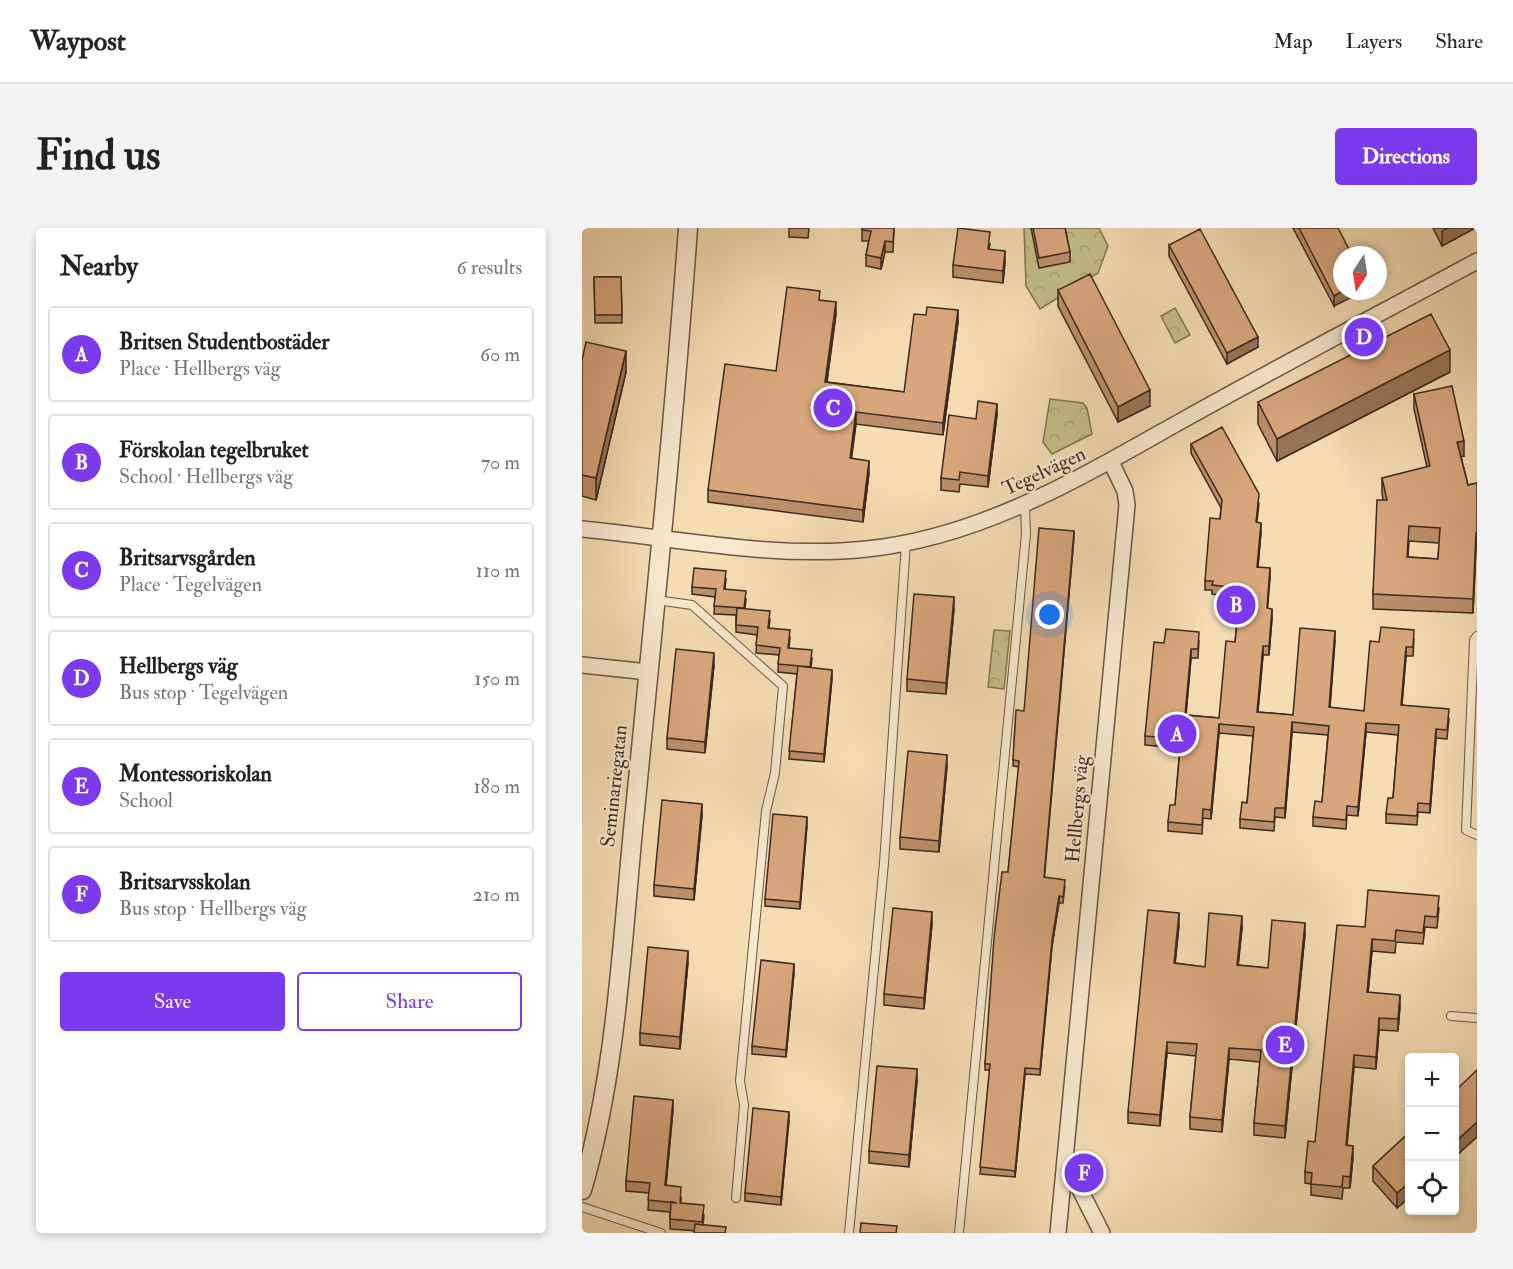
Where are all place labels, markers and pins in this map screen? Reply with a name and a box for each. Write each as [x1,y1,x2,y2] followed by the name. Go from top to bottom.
[1344,314,1384,360] pin: D
[814,386,852,430] pin: C
[1216,582,1256,628] pin: B
[1158,712,1196,756] pin: A
[1266,1022,1304,1068] pin: E
[1064,1150,1104,1196] pin: F

